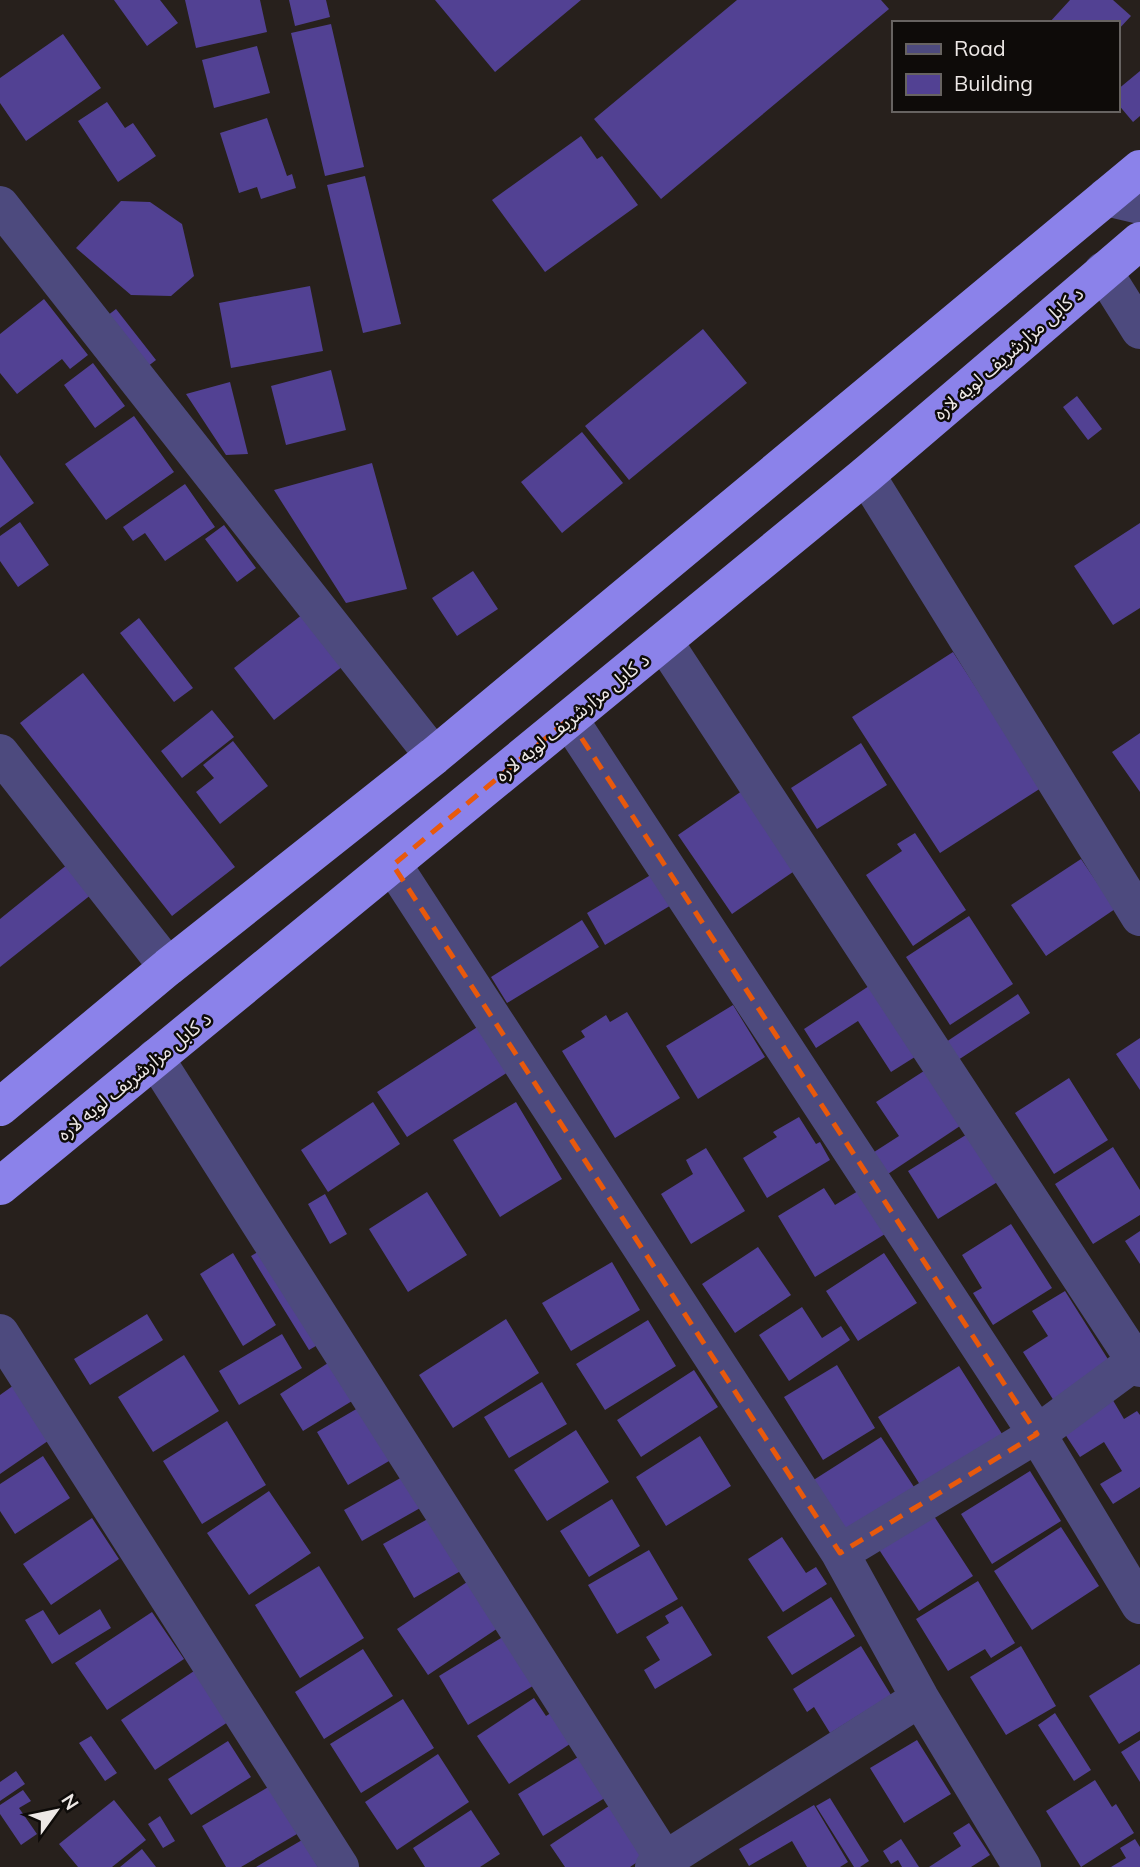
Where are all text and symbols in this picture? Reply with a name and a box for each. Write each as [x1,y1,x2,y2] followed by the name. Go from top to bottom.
[892,21,1119,112] legend
[954,35,1005,61] text: Road
[954,70,1033,96] text: Building
[928,281,1088,425] street label: د کابل مزارشریف لویه لاره
[490,647,654,787] street label: د کابل مزارشریف لویه لاره
[52,1006,216,1146] street label: د کابل مزارشریف لویه لاره
[21,1776,91,1846] north arrow
[56,1789,84,1814] text: N

